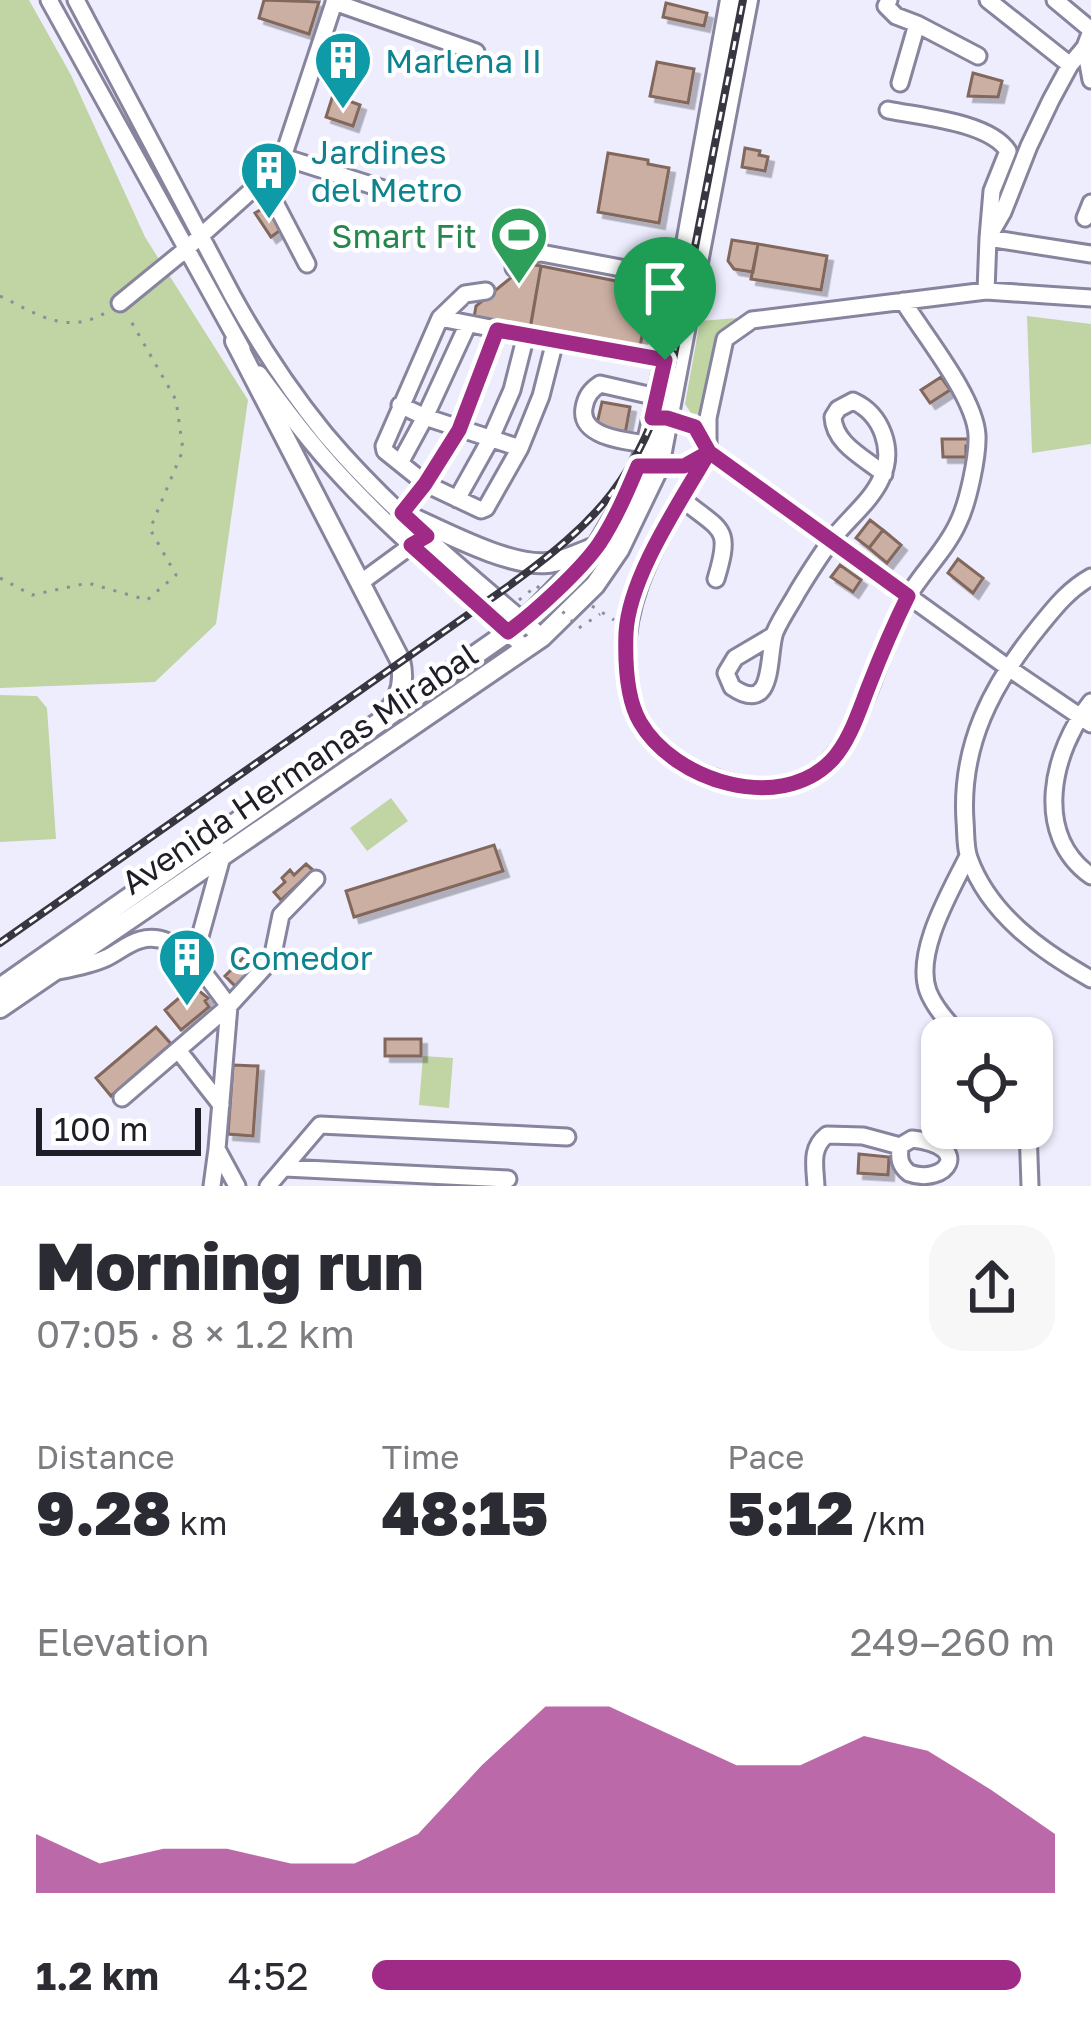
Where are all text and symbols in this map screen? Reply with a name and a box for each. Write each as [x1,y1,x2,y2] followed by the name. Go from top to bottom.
[312,29,374,111] building icon: Marlena II
[385,41,542,80] place label: Marlena II
[311,132,462,209] place label: Jardines del Metro
[238,139,300,221] building icon: Jardines del Metro
[488,204,550,286] sports icon: Smart Fit
[331,216,477,255] place label: Smart Fit
[614,237,716,360] pin
[632,255,698,321] icon: arrive
[114,634,484,902] street label: Avenida Hermanas Mirabal
[156,926,218,1008] building icon: Comedor
[229,938,373,977] place label: Comedor
[921,1017,1053,1149] map controls
[921,1017,1053,1149] button: locate
[36,1102,201,1155] scale bar
[54,1109,148,1148] text: 100 m
[36,1225,424,1305] text: Morning run
[929,1225,1055,1351] button: share
[36,1310,355,1357] text: 07:05 · 8 × 1.2 km
[36,1437,175,1476] text: Distance
[382,1437,459,1476] text: Time
[727,1437,804,1476] text: Pace
[36,1476,171,1548] text: 9.28
[382,1476,548,1548] text: 48:15
[727,1476,854,1548] text: 5:12
[171,1503,227,1542] text: km
[854,1503,926,1542] text: /km
[36,1618,209,1665] text: Elevation
[850,1618,1055,1665] text: 249–260 m
[36,1952,159,1999] text: 1.2 km
[228,1952,309,1999] text: 4:52

